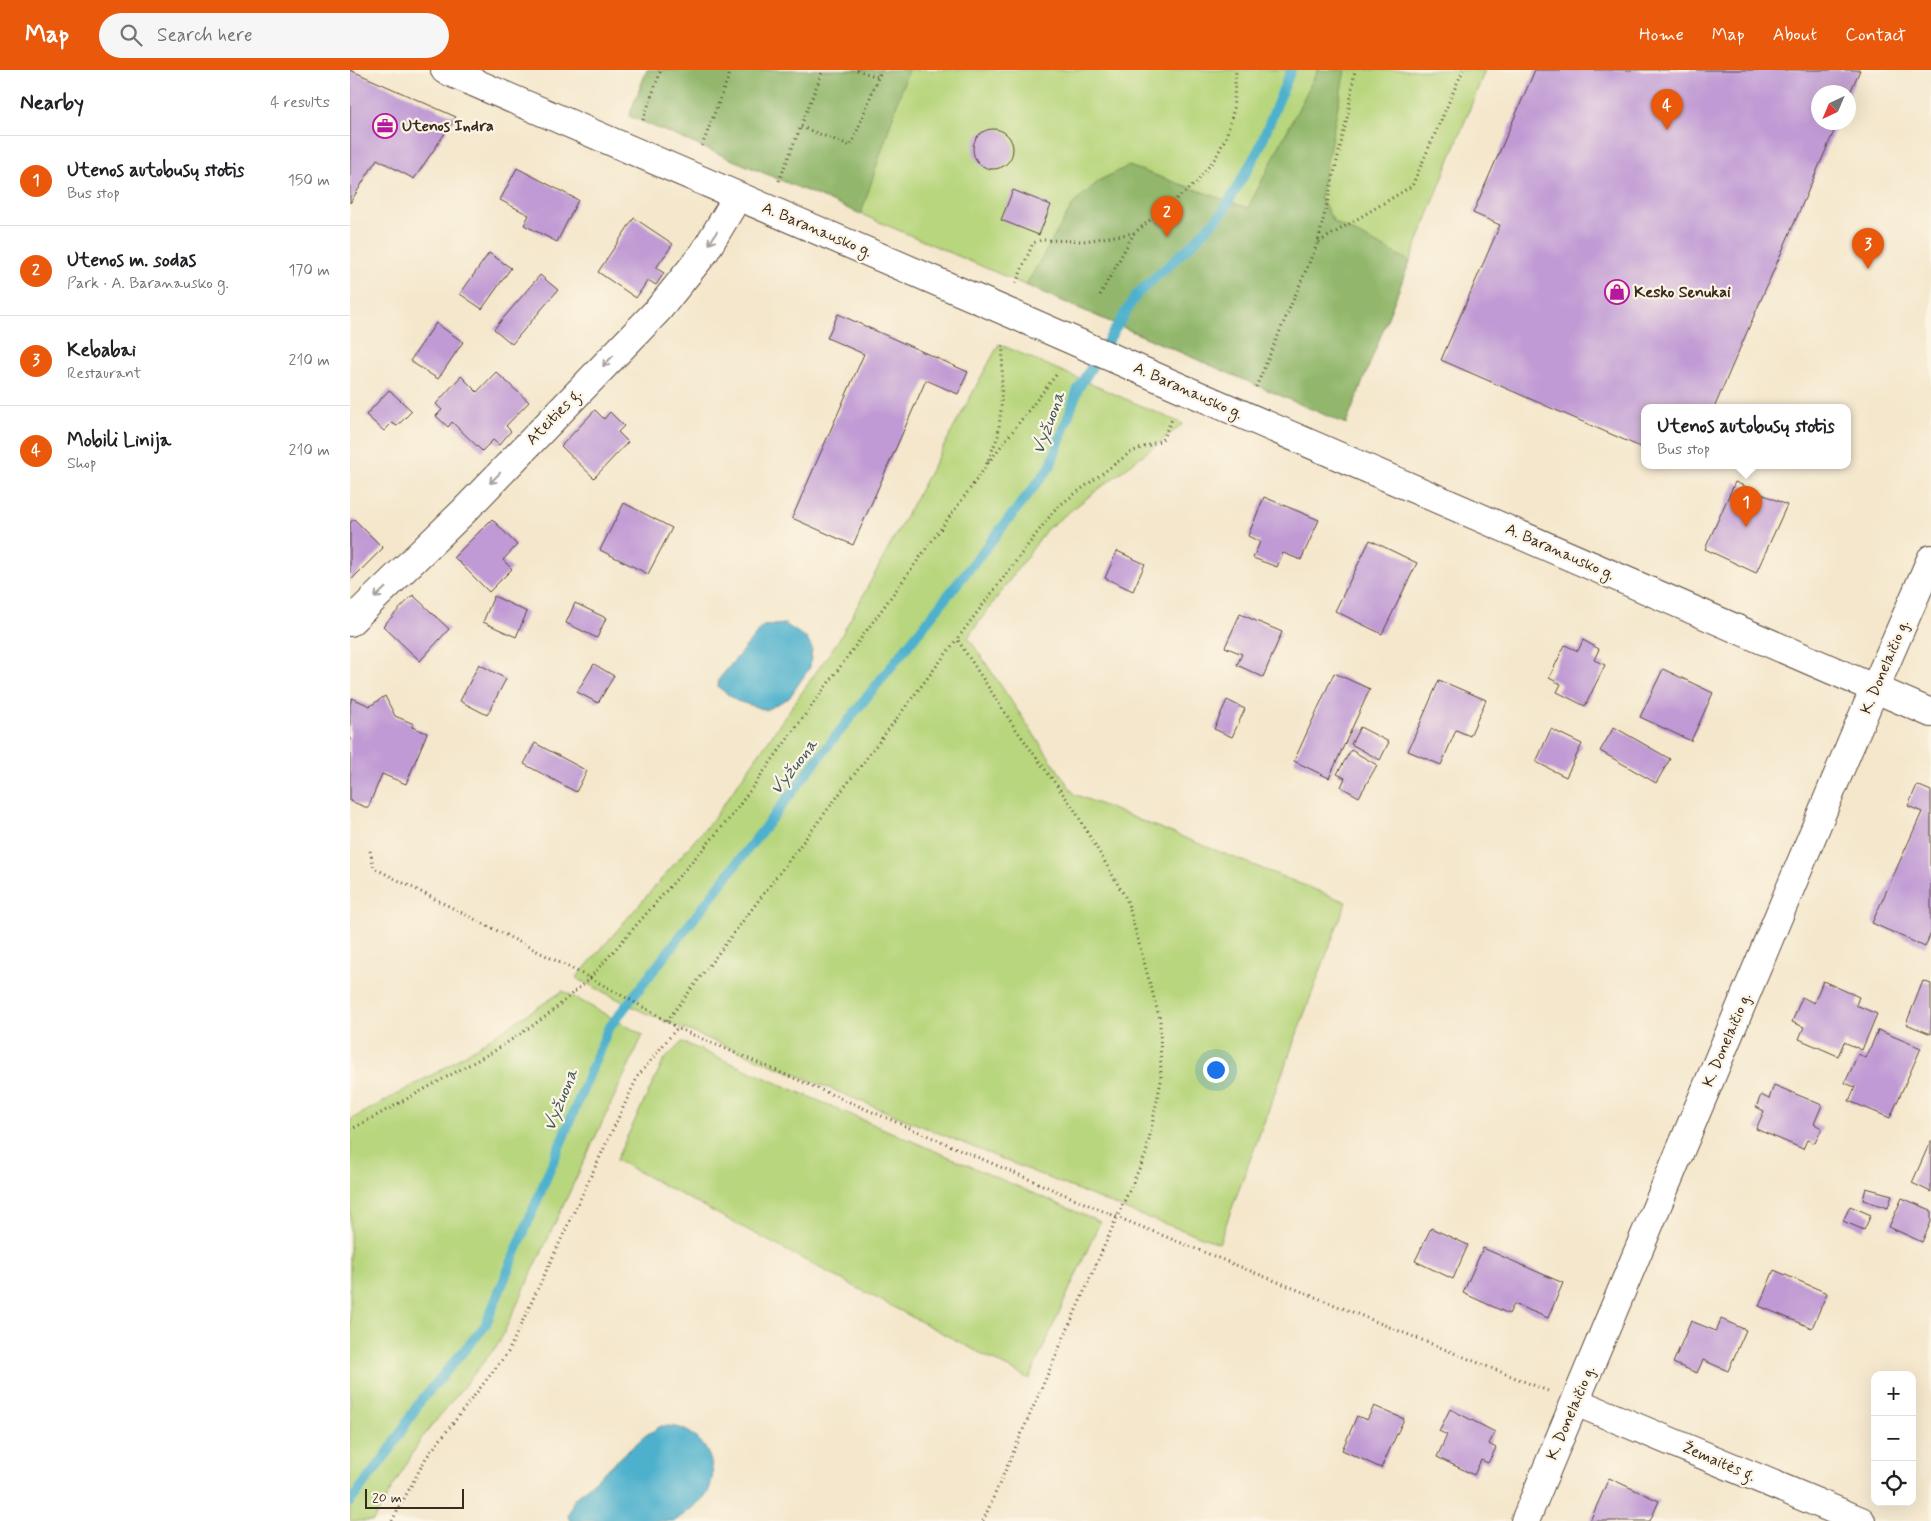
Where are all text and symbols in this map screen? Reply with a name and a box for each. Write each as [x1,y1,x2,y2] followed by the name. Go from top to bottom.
[99,13,449,58] search box
[25,20,69,51] text: Map
[117,21,145,49] icon: search
[157,23,253,48] text: Search here
[1639,23,1684,47] text: Home
[1712,23,1745,47] text: Map
[1773,23,1817,47] text: About
[1845,23,1906,47] text: Contact
[1811,85,1856,130] north arrow
[20,89,84,117] text: Nearby
[1651,89,1683,130] pin: 4
[270,92,330,113] text: 4 results
[372,113,398,139] office icon: Utenos Indra
[402,116,494,137] place label: Utenos Indra
[67,158,244,183] text: Utenos autobusų stotis
[32,170,40,191] text: 1
[288,170,330,191] text: 150 m
[67,183,120,204] text: Bus stop
[1151,196,1183,237] pin: 2
[758,197,875,264] street label: A. Baranausko g.
[1852,228,1884,269] pin: 3
[708,230,718,244] one-way arrow
[67,248,196,273] text: Utenos m. sodas
[32,260,40,281] text: 2
[288,260,330,281] text: 170 m
[67,273,229,294] text: Park · A. Baranausko g.
[1604,279,1630,305] shop icon: Kesko Senukai
[1634,282,1731,303] place label: Kesko Senukai
[67,338,136,363] text: Kebabai
[32,350,40,371] text: 3
[289,350,330,371] text: 210 m
[602,355,614,368] one-way arrow
[1130,357,1246,425] street label: A. Baranausko g.
[67,363,141,384] text: Restaurant
[522,384,587,451] street label: Ateities g.
[1027,387,1072,458] water label: Vyžuona
[1641,404,1851,469] popup
[1657,414,1835,439] text: Utenos autobusų stotis
[67,428,171,453] text: Mobili Linija
[1657,439,1710,460] text: Bus stop
[31,440,41,461] text: 4
[289,440,330,461] text: 210 m
[67,453,96,474] text: Shop
[489,472,501,485] one-way arrow
[1730,486,1762,527] pin: 1
[1502,518,1618,586] street label: A. Baranausko g.
[374,587,386,599] one-way arrow
[1856,617,1914,717] street label: K. Donelaičio g.
[765,733,824,800] water label: Vyžuona
[1698,990,1756,1090] street label: K. Donelaičio g.
[1203,1057,1229,1083] your location
[538,1064,585,1135] water label: Vyžuona
[1542,1363,1600,1463] street label: K. Donelaičio g.
[1871,1371,1916,1506] map controls
[1871,1371,1916,1416] button: +
[1871,1416,1916,1461] button: −
[1679,1437,1759,1488] street label: Žemaitės g.
[1871,1461,1916,1506] button: locate
[365,1486,464,1509] scale bar
[372,1489,402,1507] text: 20 m

